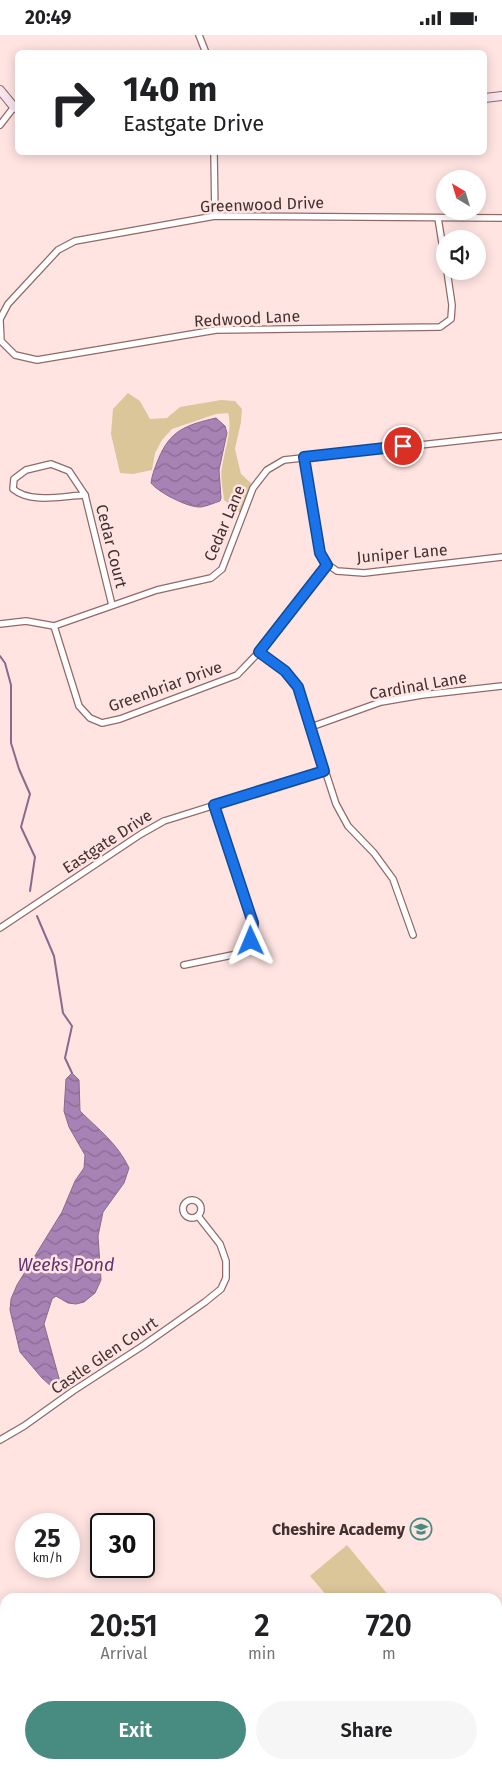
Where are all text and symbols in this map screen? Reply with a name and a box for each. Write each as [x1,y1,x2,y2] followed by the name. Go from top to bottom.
[25,6,71,29] text: 20:49
[123,68,217,110] text: 140 m
[40,70,105,135] icon: right
[123,110,264,137] text: Eastgate Drive
[436,170,486,220] north arrow
[436,170,486,280] map controls
[200,193,324,216] street label: Greenwood Drive
[436,230,486,280] button: sound
[193,306,301,331] street label: Redwood Lane
[382,425,424,467] pin
[389,432,417,460] icon: arrive
[200,482,249,564] street label: Cedar Lane
[92,502,131,590] street label: Cedar Court
[356,540,448,567] street label: Juniper Lane
[106,657,225,716] street label: Greenbriar Drive
[368,668,468,703] street label: Cardinal Lane
[59,805,155,877] street label: Eastgate Drive
[224,914,276,966] position arrow
[17,1254,115,1276] water label: Weeks Pond
[47,1313,161,1398] street label: Castle Glen Court
[90,1513,155,1578] speed limit sign: 30
[409,1517,433,1541] school or university icon: Cheshire Academy
[272,1520,406,1539] place label: Cheshire Academy
[34,1524,61,1554] text: 25
[33,1551,62,1565] text: km/h
[90,1608,158,1644] text: 20:51
[254,1608,270,1644] text: 2
[366,1608,412,1644] text: 720
[101,1644,147,1663] text: Arrival
[248,1644,276,1663] text: min
[382,1644,396,1663] text: m
[25,1701,246,1759] button: Exit
[256,1701,477,1759] button: Share

